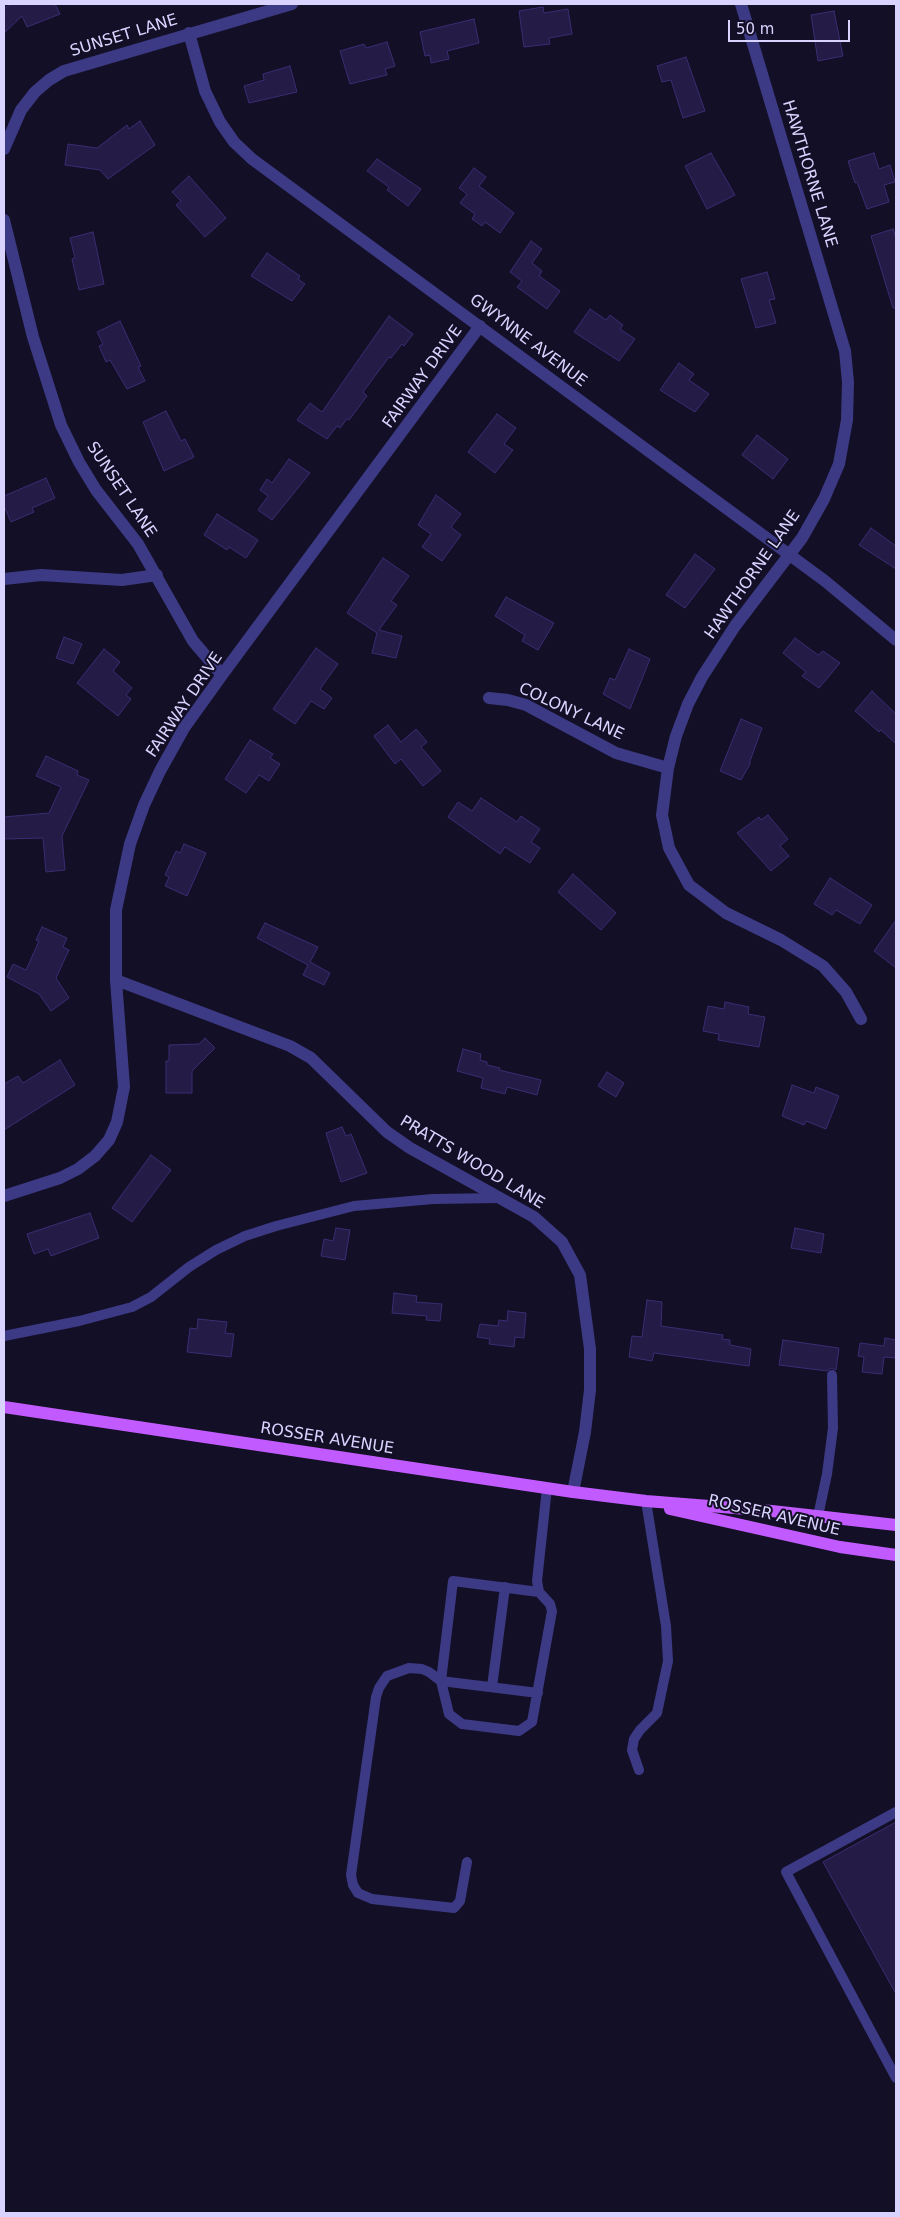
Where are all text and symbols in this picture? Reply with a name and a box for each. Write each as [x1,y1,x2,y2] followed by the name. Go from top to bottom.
[730,10,852,42] scale bar
[68,11,180,61] street label: SUNSET LANE
[736,20,774,38] text: 50 m
[777,98,841,250] street label: HAWTHORNE LANE
[466,291,590,391] street label: GWYNNE AVENUE
[379,322,467,432] street label: FAIRWAY DRIVE
[82,439,160,541] street label: SUNSET LANE
[701,507,805,643] street label: HAWTHORNE LANE
[143,649,227,761] street label: FAIRWAY DRIVE
[515,679,627,745] street label: COLONY LANE
[396,1112,548,1214] street label: PRATTS WOOD LANE
[259,1419,395,1459] street label: ROSSER AVENUE
[706,1491,842,1541] street label: ROSSER AVENUE

